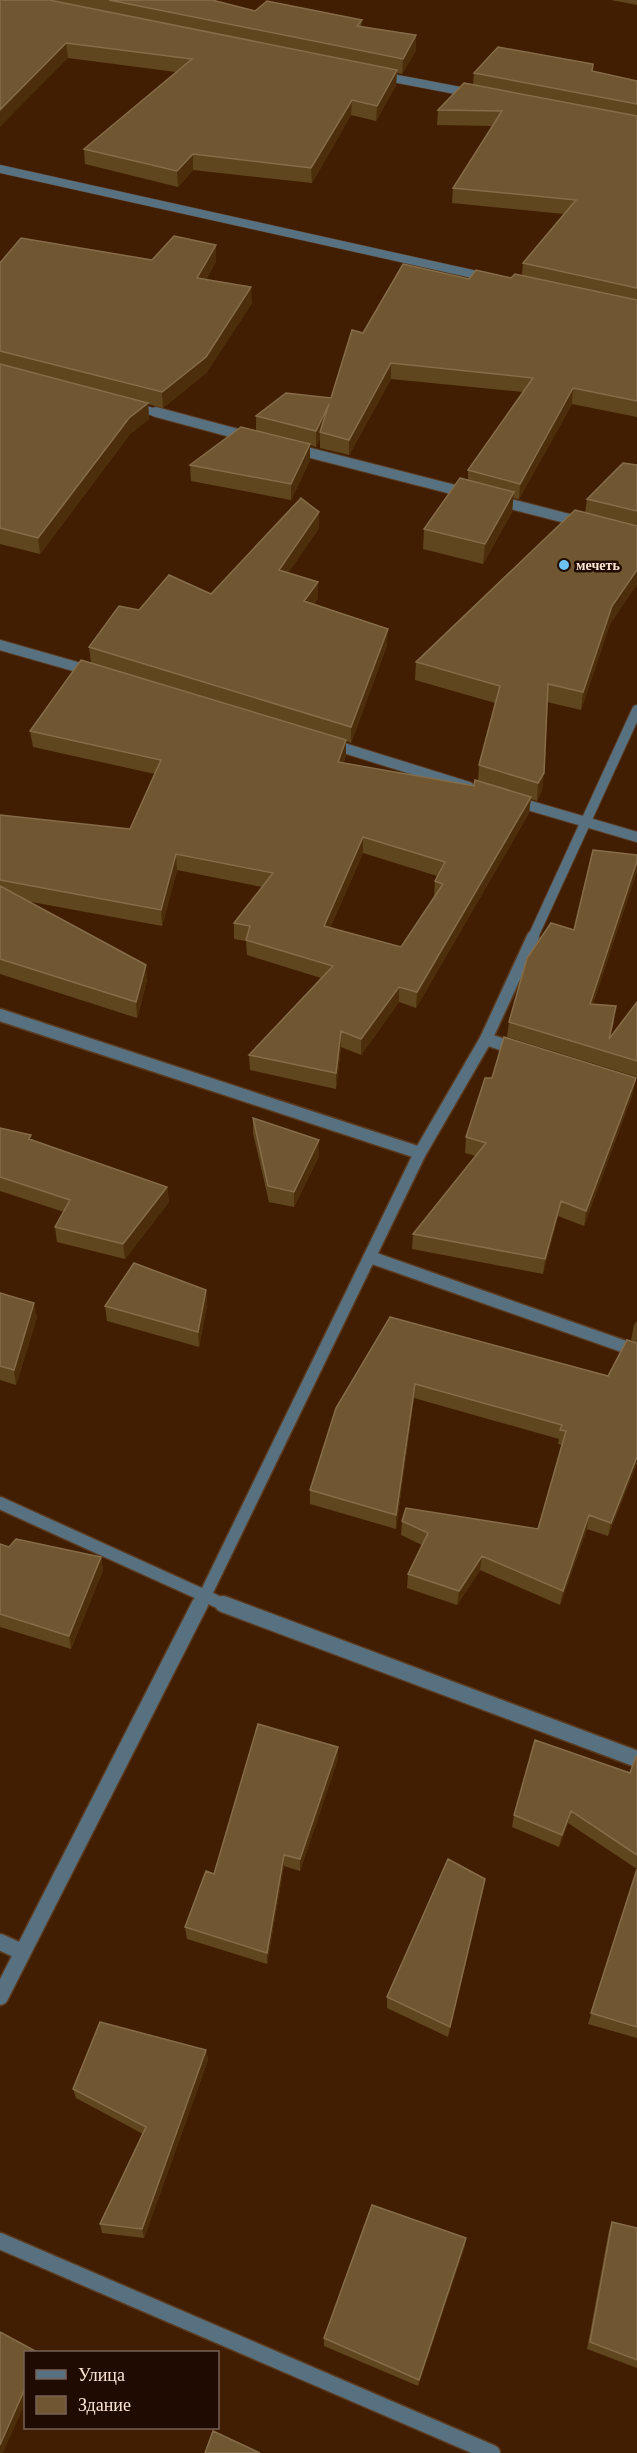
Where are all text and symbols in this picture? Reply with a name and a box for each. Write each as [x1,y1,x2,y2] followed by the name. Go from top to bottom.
[576,557,620,573] place label: мечеть
[557,558,571,572] marker: мечеть
[24,2351,219,2429] legend
[78,2365,125,2385] text: Улица
[78,2395,131,2415] text: Здание

